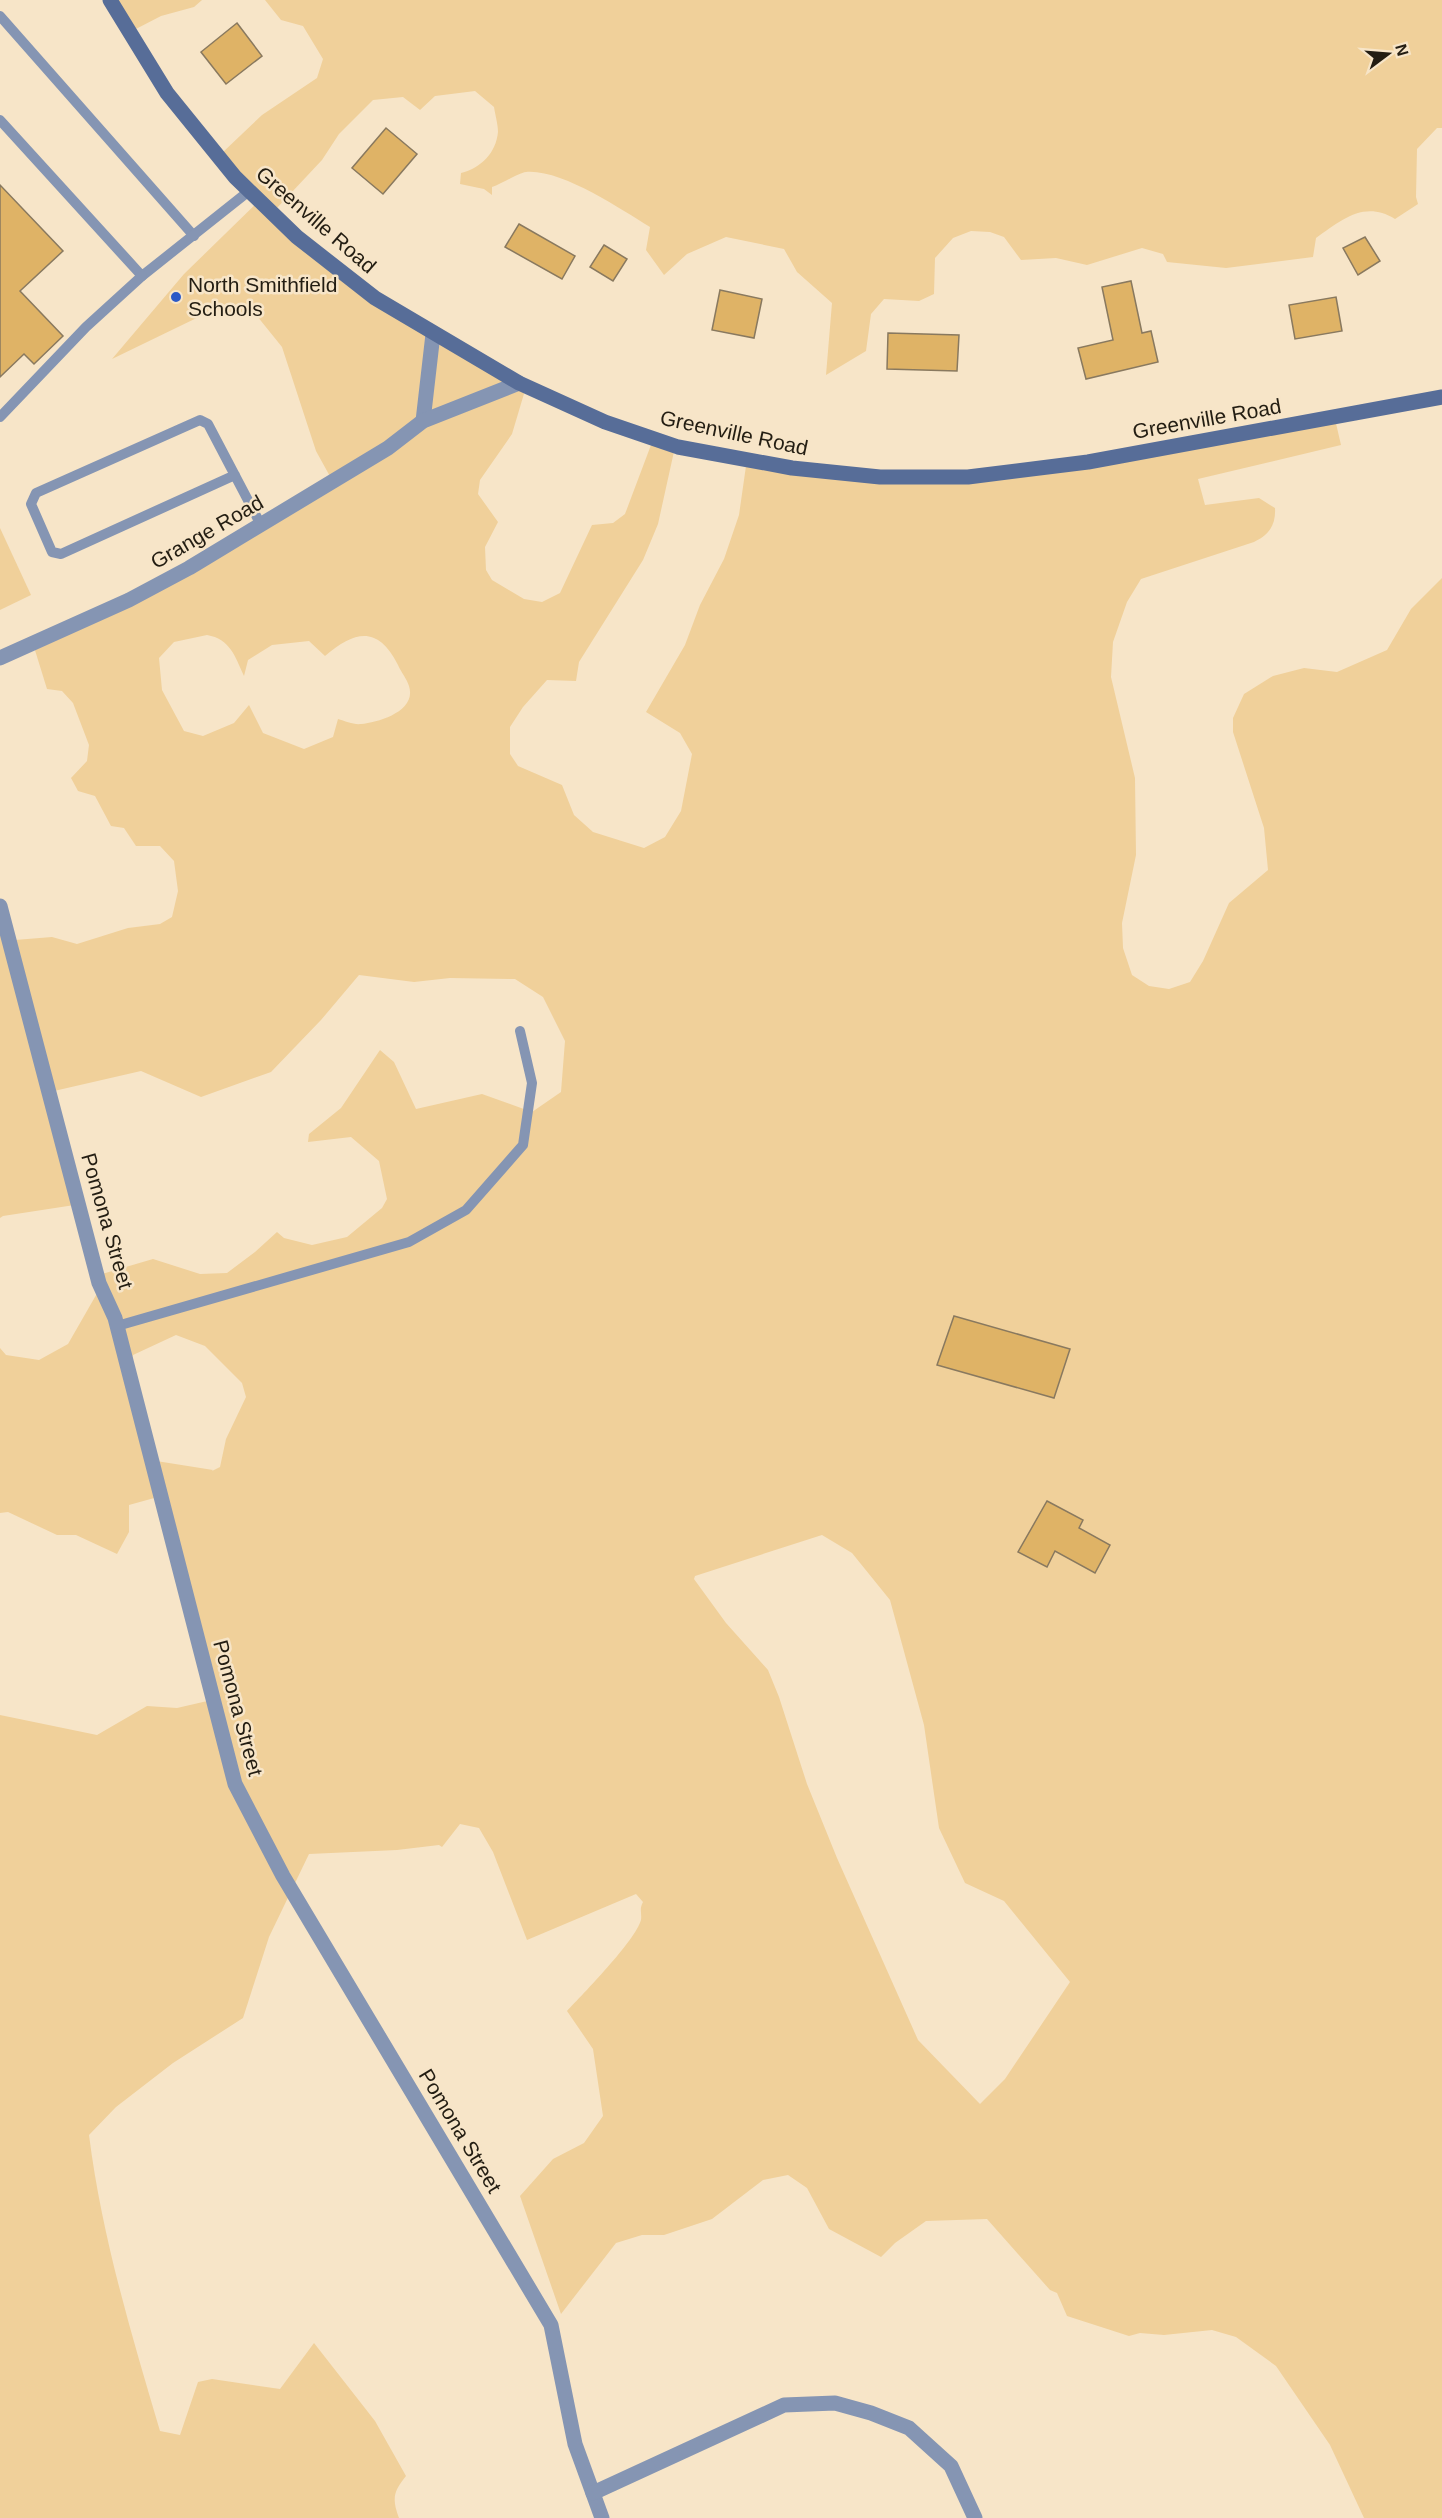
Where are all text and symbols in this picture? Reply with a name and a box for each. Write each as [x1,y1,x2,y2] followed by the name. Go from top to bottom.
[1358,24,1418,84] north arrow
[1392,42,1412,58] text: N
[252,162,381,278] street label: Greenville Road
[188,273,337,320] place label: North Smithfield Schools
[169,290,183,304] marker: North Smithfield Schools
[1131,394,1283,443] street label: Greenville Road
[658,406,810,459] street label: Greenville Road
[146,490,267,573] street label: Grange Road
[77,1150,138,1292] street label: Pomona Street
[209,1637,268,1779] street label: Pomona Street
[414,2065,506,2197] street label: Pomona Street

